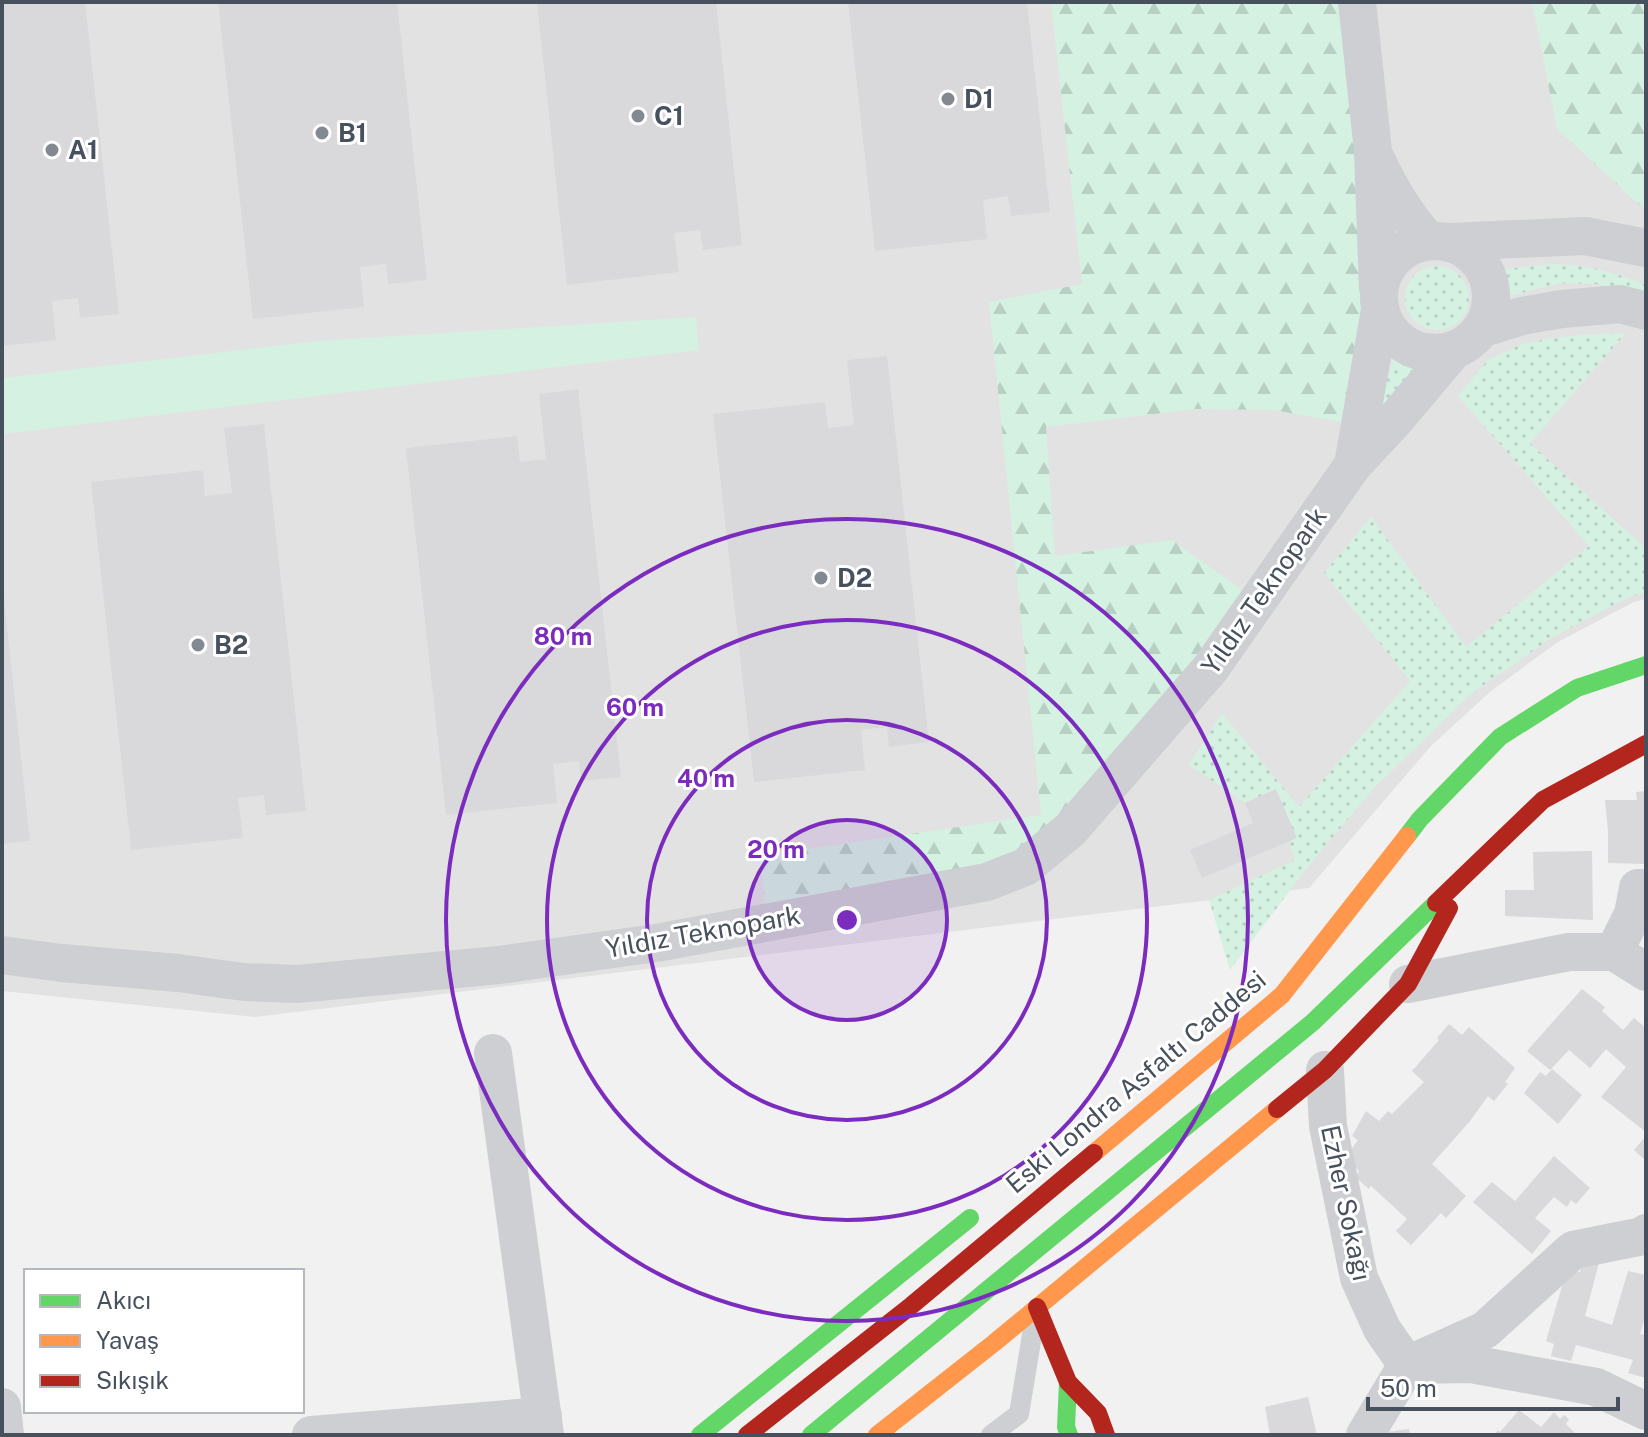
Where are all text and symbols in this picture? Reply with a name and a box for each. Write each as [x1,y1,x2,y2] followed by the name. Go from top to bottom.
[964,83,994,114] place label: D1
[939,90,957,108] marker: D1
[654,100,684,131] place label: C1
[629,107,647,125] marker: C1
[338,117,367,148] place label: B1
[313,124,331,142] marker: B1
[68,134,98,165] place label: A1
[43,141,61,159] marker: A1
[1194,501,1333,680] street label: Yıldız Teknopark
[837,562,872,593] place label: D2
[812,569,830,587] marker: D2
[534,622,592,650] text: 80 m
[214,629,248,660] place label: B2
[189,636,207,654] marker: B2
[606,693,664,721] text: 60 m
[677,764,735,792] text: 40 m
[747,835,805,863] text: 20 m
[603,899,803,964] street label: Yıldız Teknopark
[833,906,861,934] centre of rings
[999,964,1272,1199] street label: Eski Londra Asfaltı Caddesi
[1315,1122,1378,1283] street label: Ezher Sokağı
[24,1269,304,1413] legend
[96,1286,151,1314] text: Akıcı
[96,1326,159,1354] text: Yavaş
[1368,1361,1618,1411] scale bar
[96,1366,169,1394] text: Sıkışık
[1380,1374,1437,1402] text: 50 m

